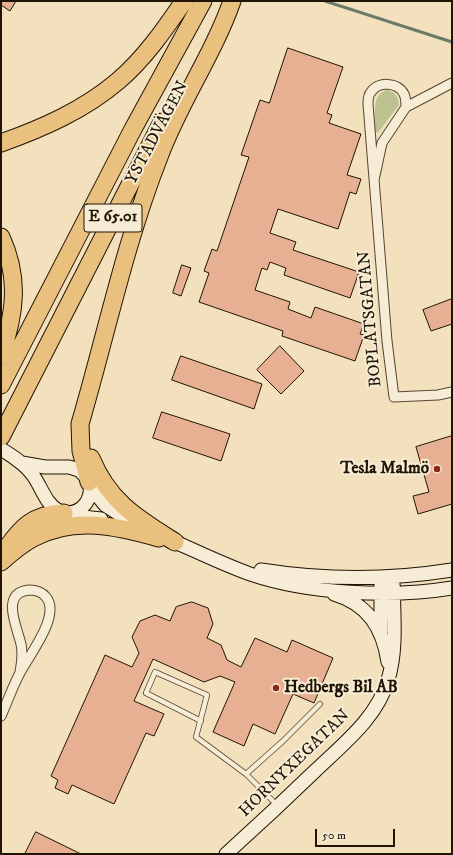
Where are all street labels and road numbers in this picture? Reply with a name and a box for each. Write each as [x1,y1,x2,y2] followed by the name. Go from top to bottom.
[122,78,194,188] street label: YSTADVÄGEN
[84,204,142,232] road number: E 65.01
[355,250,387,388] street label: BOPLATSGATAN
[235,706,355,822] street label: HORNYXEGATAN

